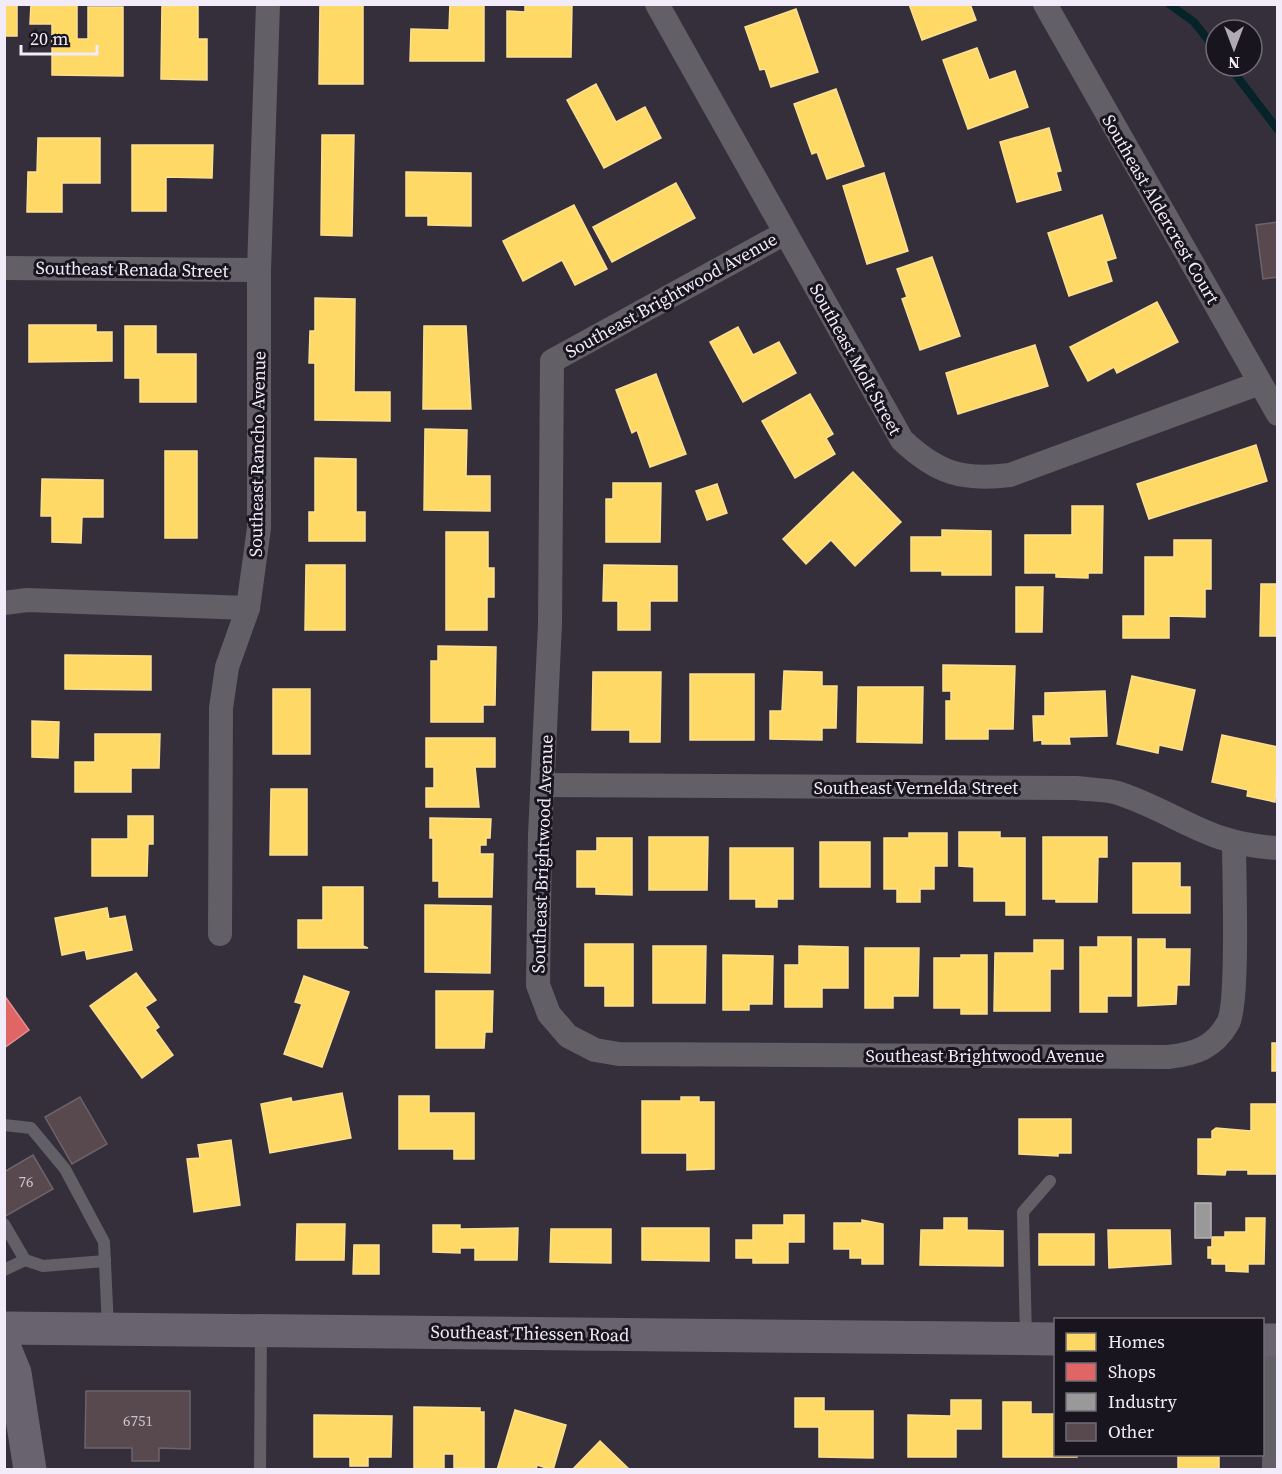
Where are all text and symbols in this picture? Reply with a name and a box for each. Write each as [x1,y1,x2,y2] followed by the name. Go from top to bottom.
[21,18,98,56] scale bar
[1204,18,1264,78] north arrow
[30,26,68,51] text: 20 m
[1228,52,1240,74] text: N
[1096,110,1226,308] street label: Southeast Aldercrest Court
[560,226,782,364] street label: Southeast Brightwood Avenue
[35,255,229,283] street label: Southeast Renada Street
[804,279,908,439] street label: Southeast Molt Street
[243,351,271,557] street label: Southeast Rancho Avenue
[525,734,559,974] street label: Southeast Brightwood Avenue
[814,775,1018,800] street label: Southeast Vernelda Street
[866,1043,1104,1068] street label: Southeast Brightwood Avenue
[18,1171,34,1192] house number: 76
[1054,1318,1264,1456] legend
[430,1319,630,1347] street label: Southeast Thiessen Road
[1108,1329,1165,1354] text: Homes
[1108,1359,1156,1384] text: Shops
[1108,1389,1178,1414] text: Industry
[123,1410,153,1431] house number: 6751
[1108,1419,1155,1444] text: Other

